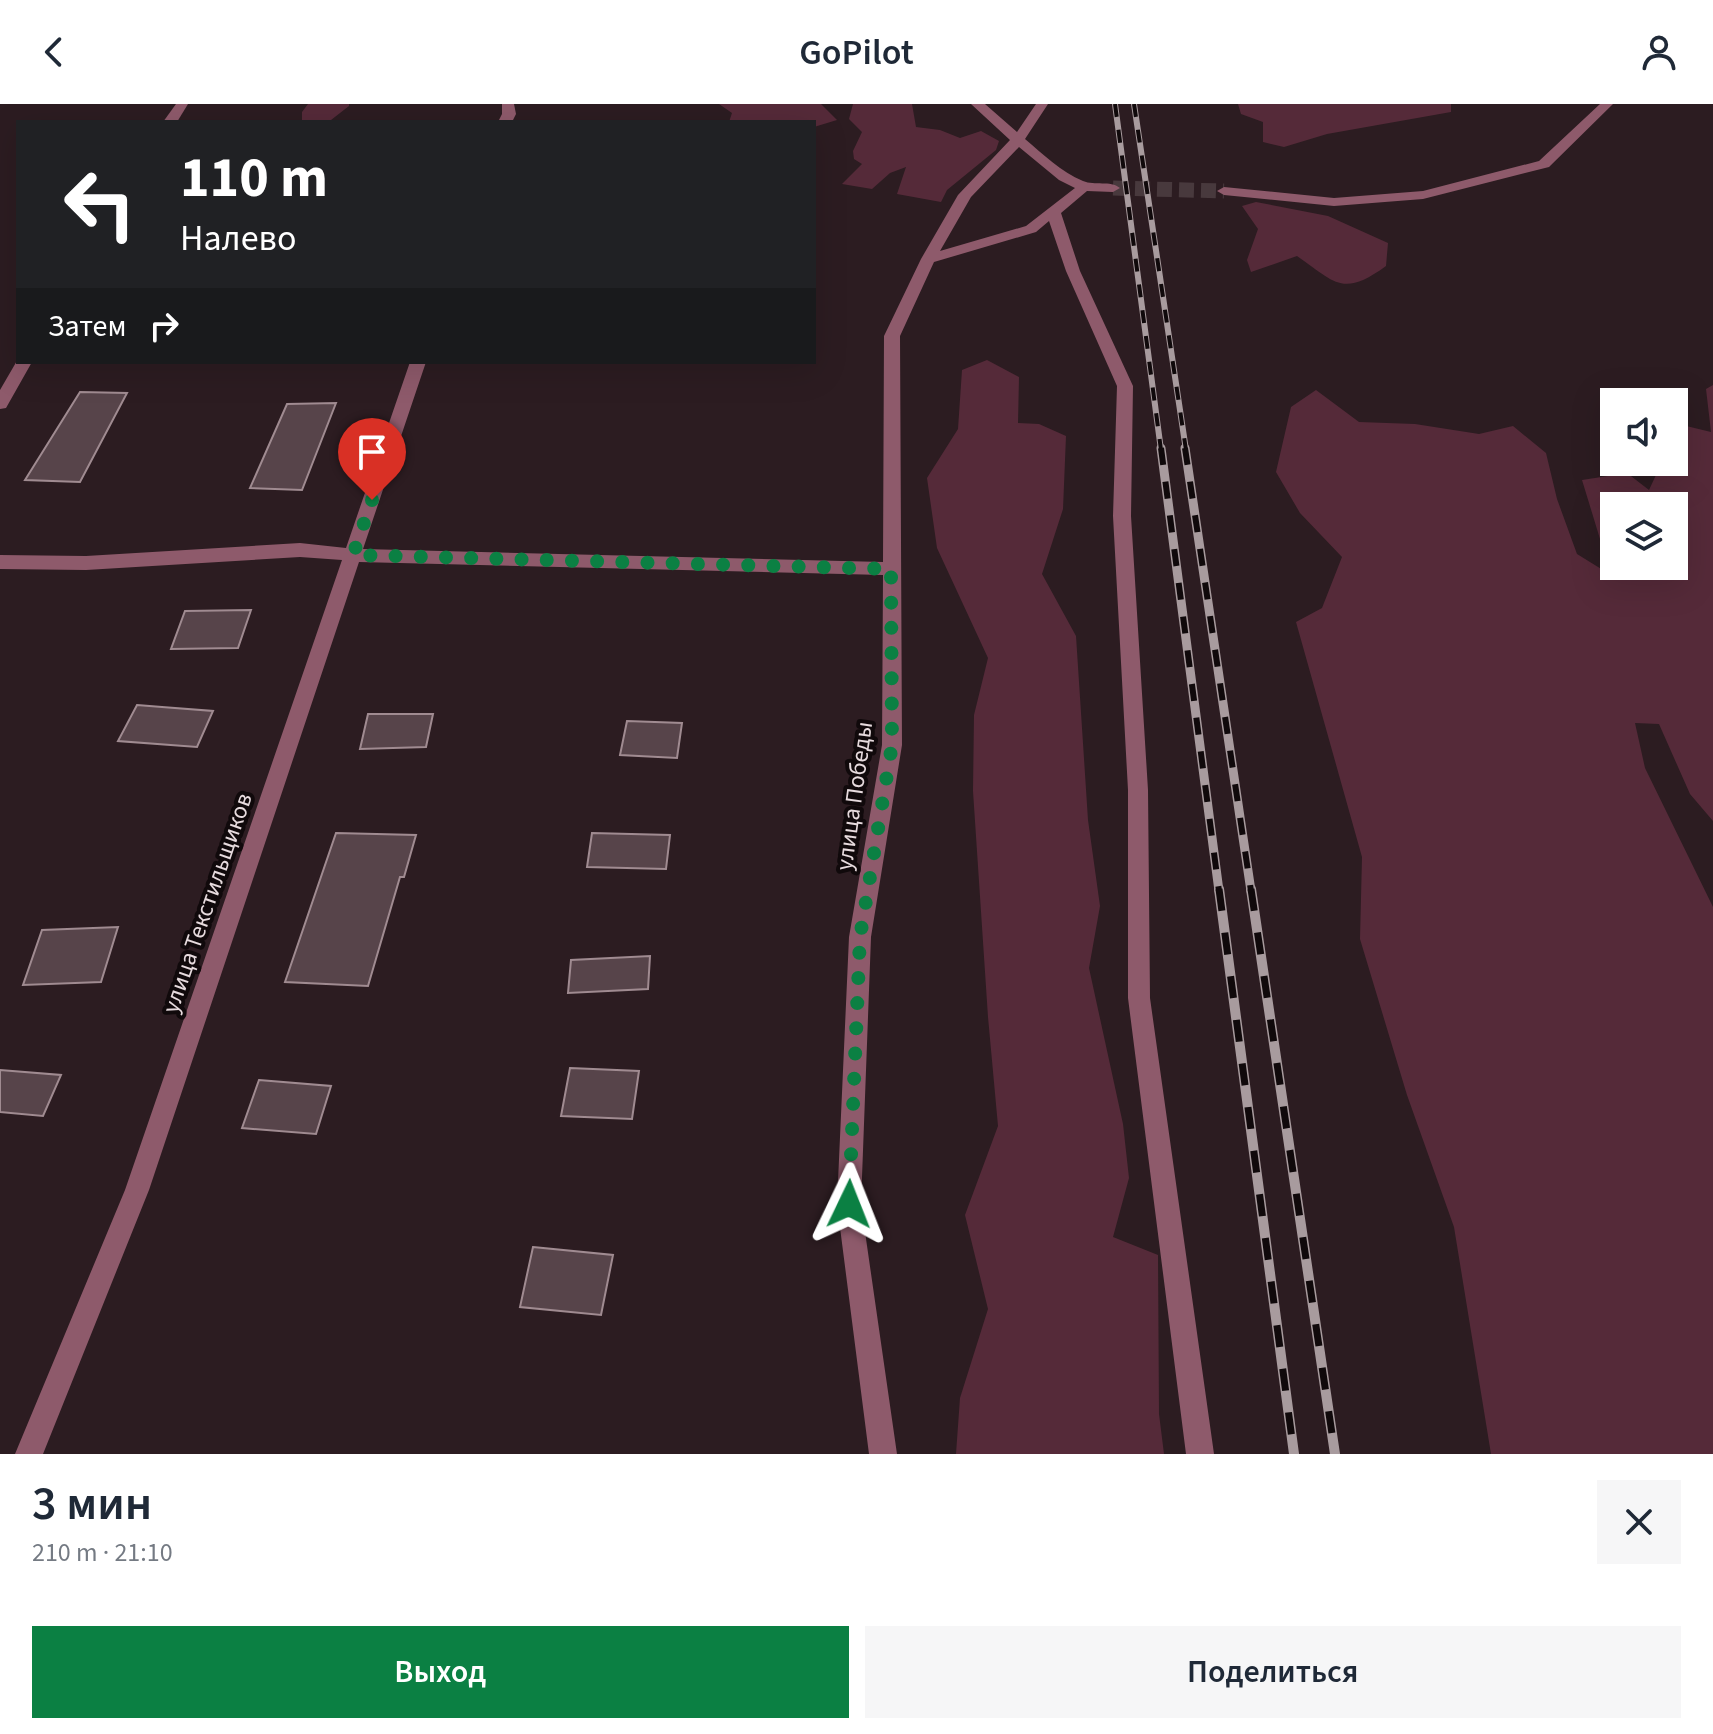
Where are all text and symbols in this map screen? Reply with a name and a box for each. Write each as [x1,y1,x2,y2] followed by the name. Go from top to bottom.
[799,27,914,78] text: GoPilot
[32,30,76,74] icon: back
[1637,30,1681,74] icon: person
[180,139,328,218] text: 110 m
[48,152,152,256] icon: left
[180,213,296,264] text: Налево
[142,304,186,348] icon: right
[48,305,126,348] text: Затем
[1600,388,1688,580] map controls
[1600,388,1688,476] button: sound
[338,418,406,500] pin
[350,430,394,474] icon: arrive
[1600,492,1688,580] button: layers
[827,719,882,873] street label: улица Победы
[153,788,262,1018] street label: улица Текстильщиков
[807,1162,891,1246] position arrow
[32,1470,152,1538] text: 3 мин
[1597,1480,1681,1564] button: close
[32,1534,173,1571] text: 210 m · 21:10
[32,1626,849,1718] button: Выход
[865,1626,1681,1718] button: Поделиться

